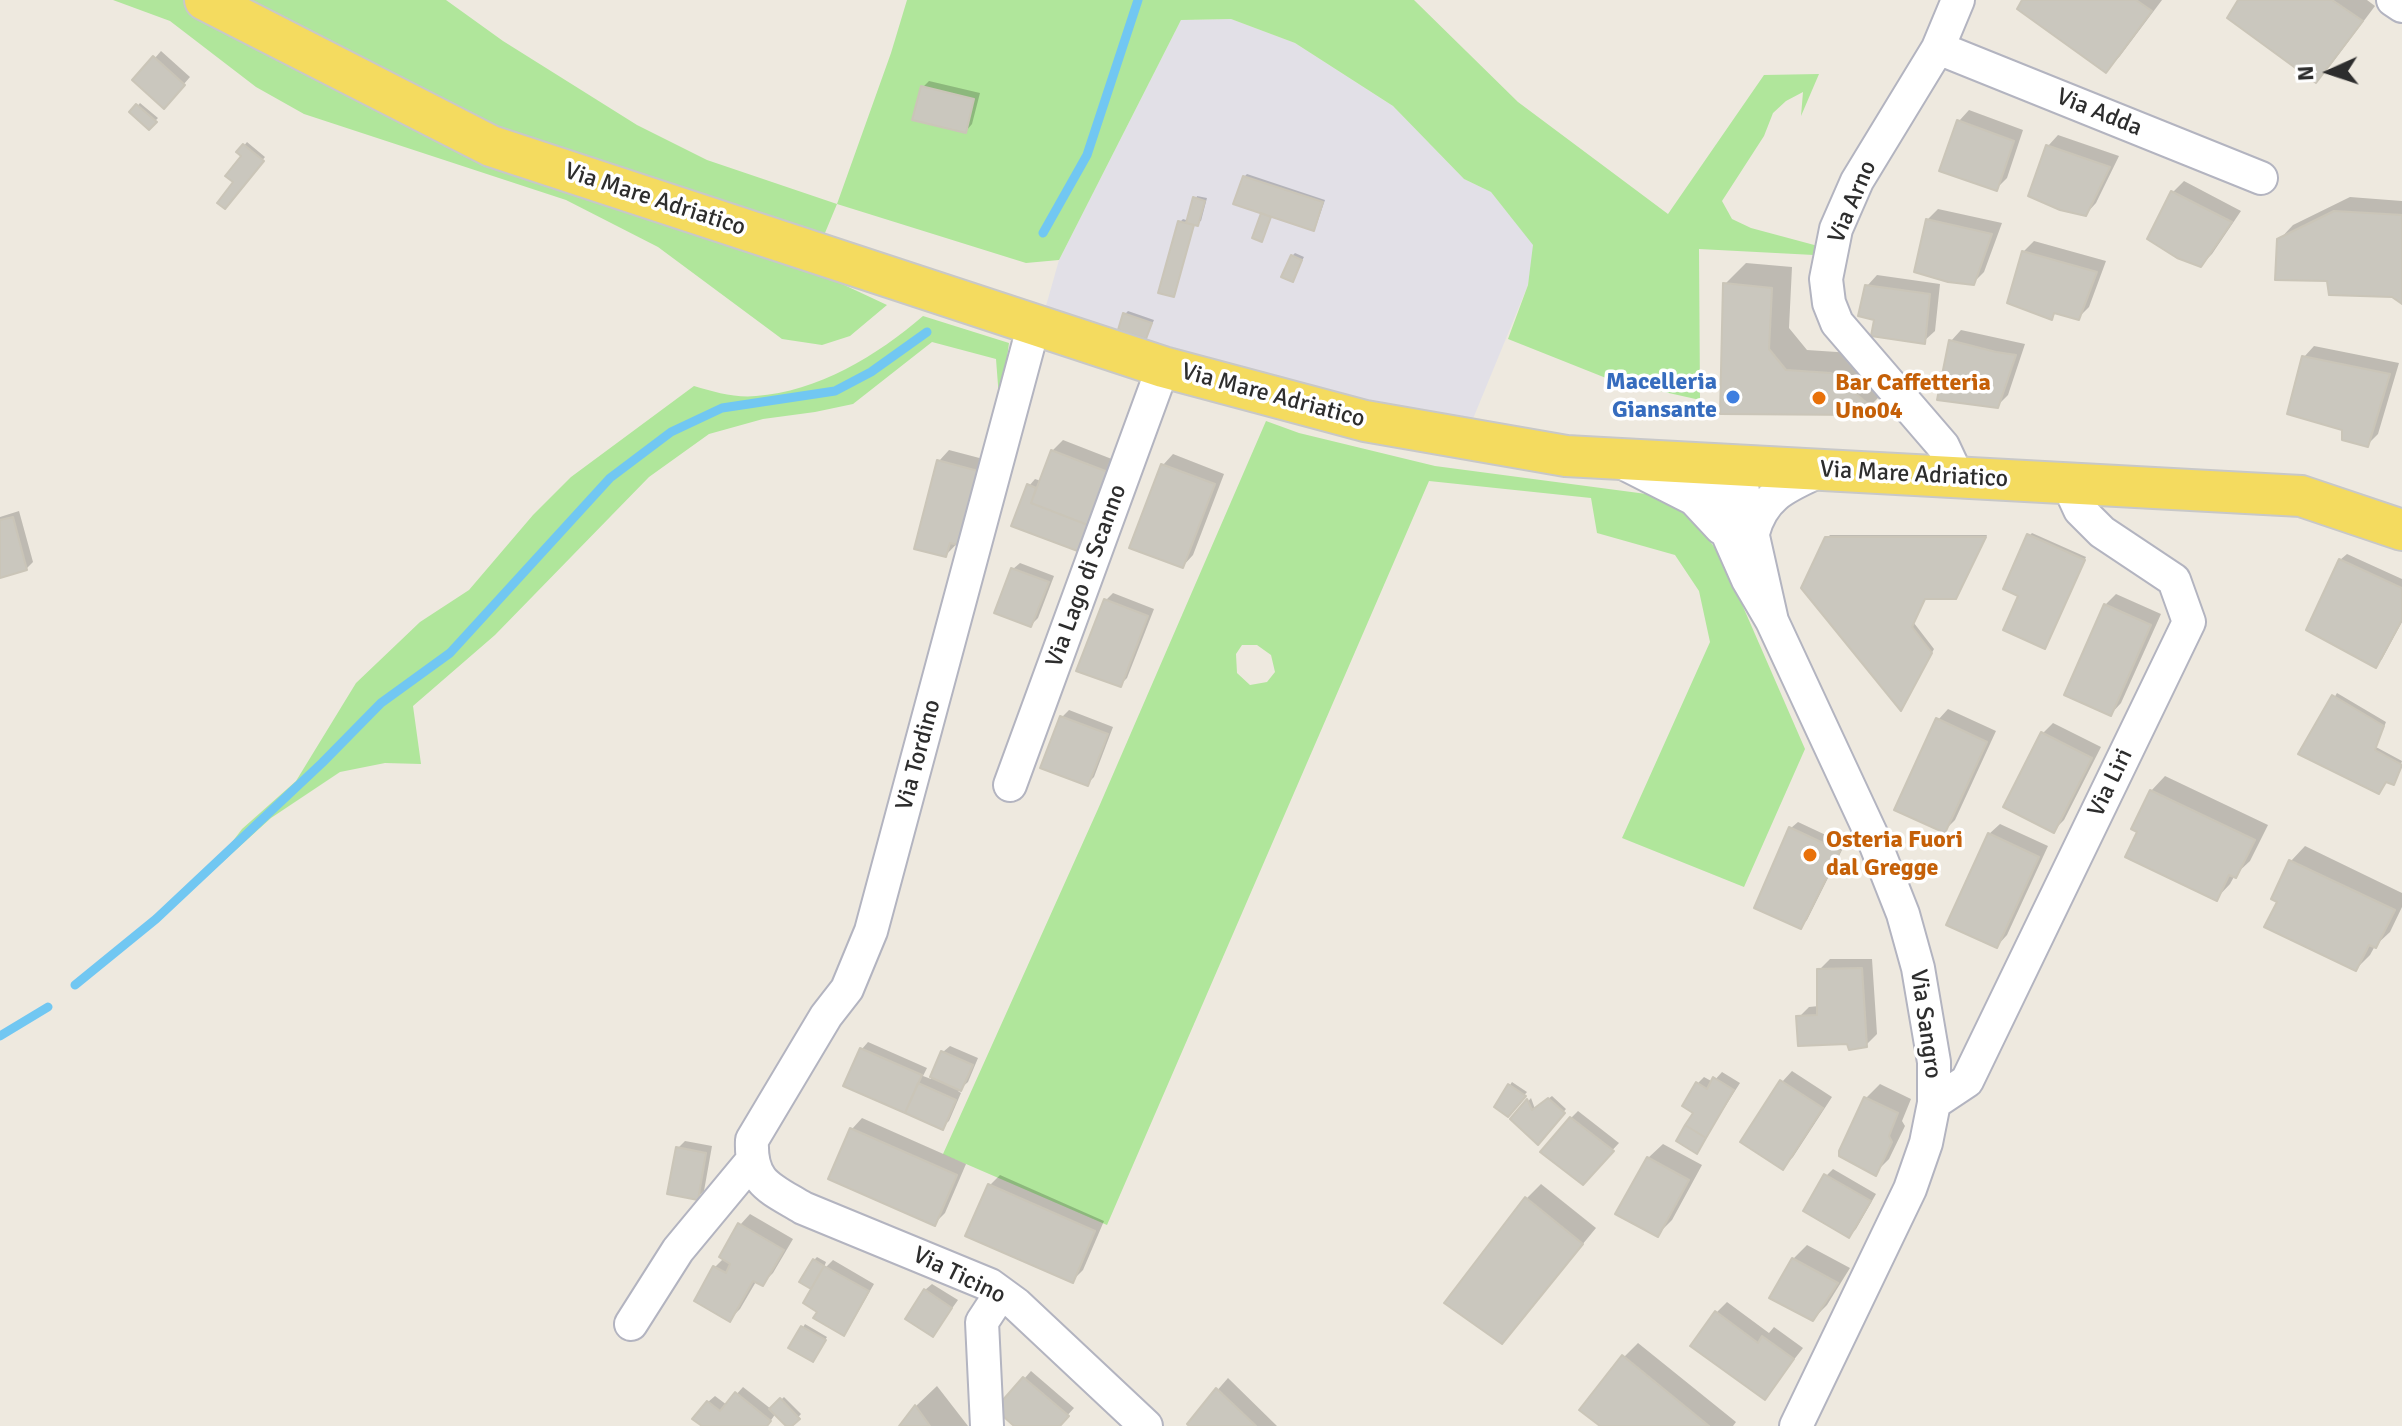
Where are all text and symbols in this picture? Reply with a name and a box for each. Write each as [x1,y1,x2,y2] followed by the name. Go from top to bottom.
[2290,32,2370,112] north arrow
[2292,65,2319,82] text: N
[2052,83,2146,143] street label: Via Adda
[1823,156,1883,248] street label: Via Arno
[561,157,749,243] street label: Via Mare Adriatico
[1178,358,1368,434] street label: Via Mare Adriatico
[1606,369,1717,425] place label: Macelleria Giansante
[1835,370,1991,426] place label: Bar Caffetteria Uno04
[1724,388,1742,406] marker: Macelleria Giansante
[1810,389,1828,407] marker: Bar Caffetteria Uno04
[1819,456,2009,494] street label: Via Mare Adriatico
[1041,481,1133,671] street label: Via Lago di Scanno
[890,697,948,813] street label: Via Tordino
[2082,744,2140,822] street label: Via Liri
[1826,827,1963,883] place label: Osteria Fuori dal Gregge
[1801,846,1819,864] marker: Osteria Fuori dal Gregge
[1903,968,1947,1080] street label: Via Sangro
[908,1241,1010,1311] street label: Via Ticino

